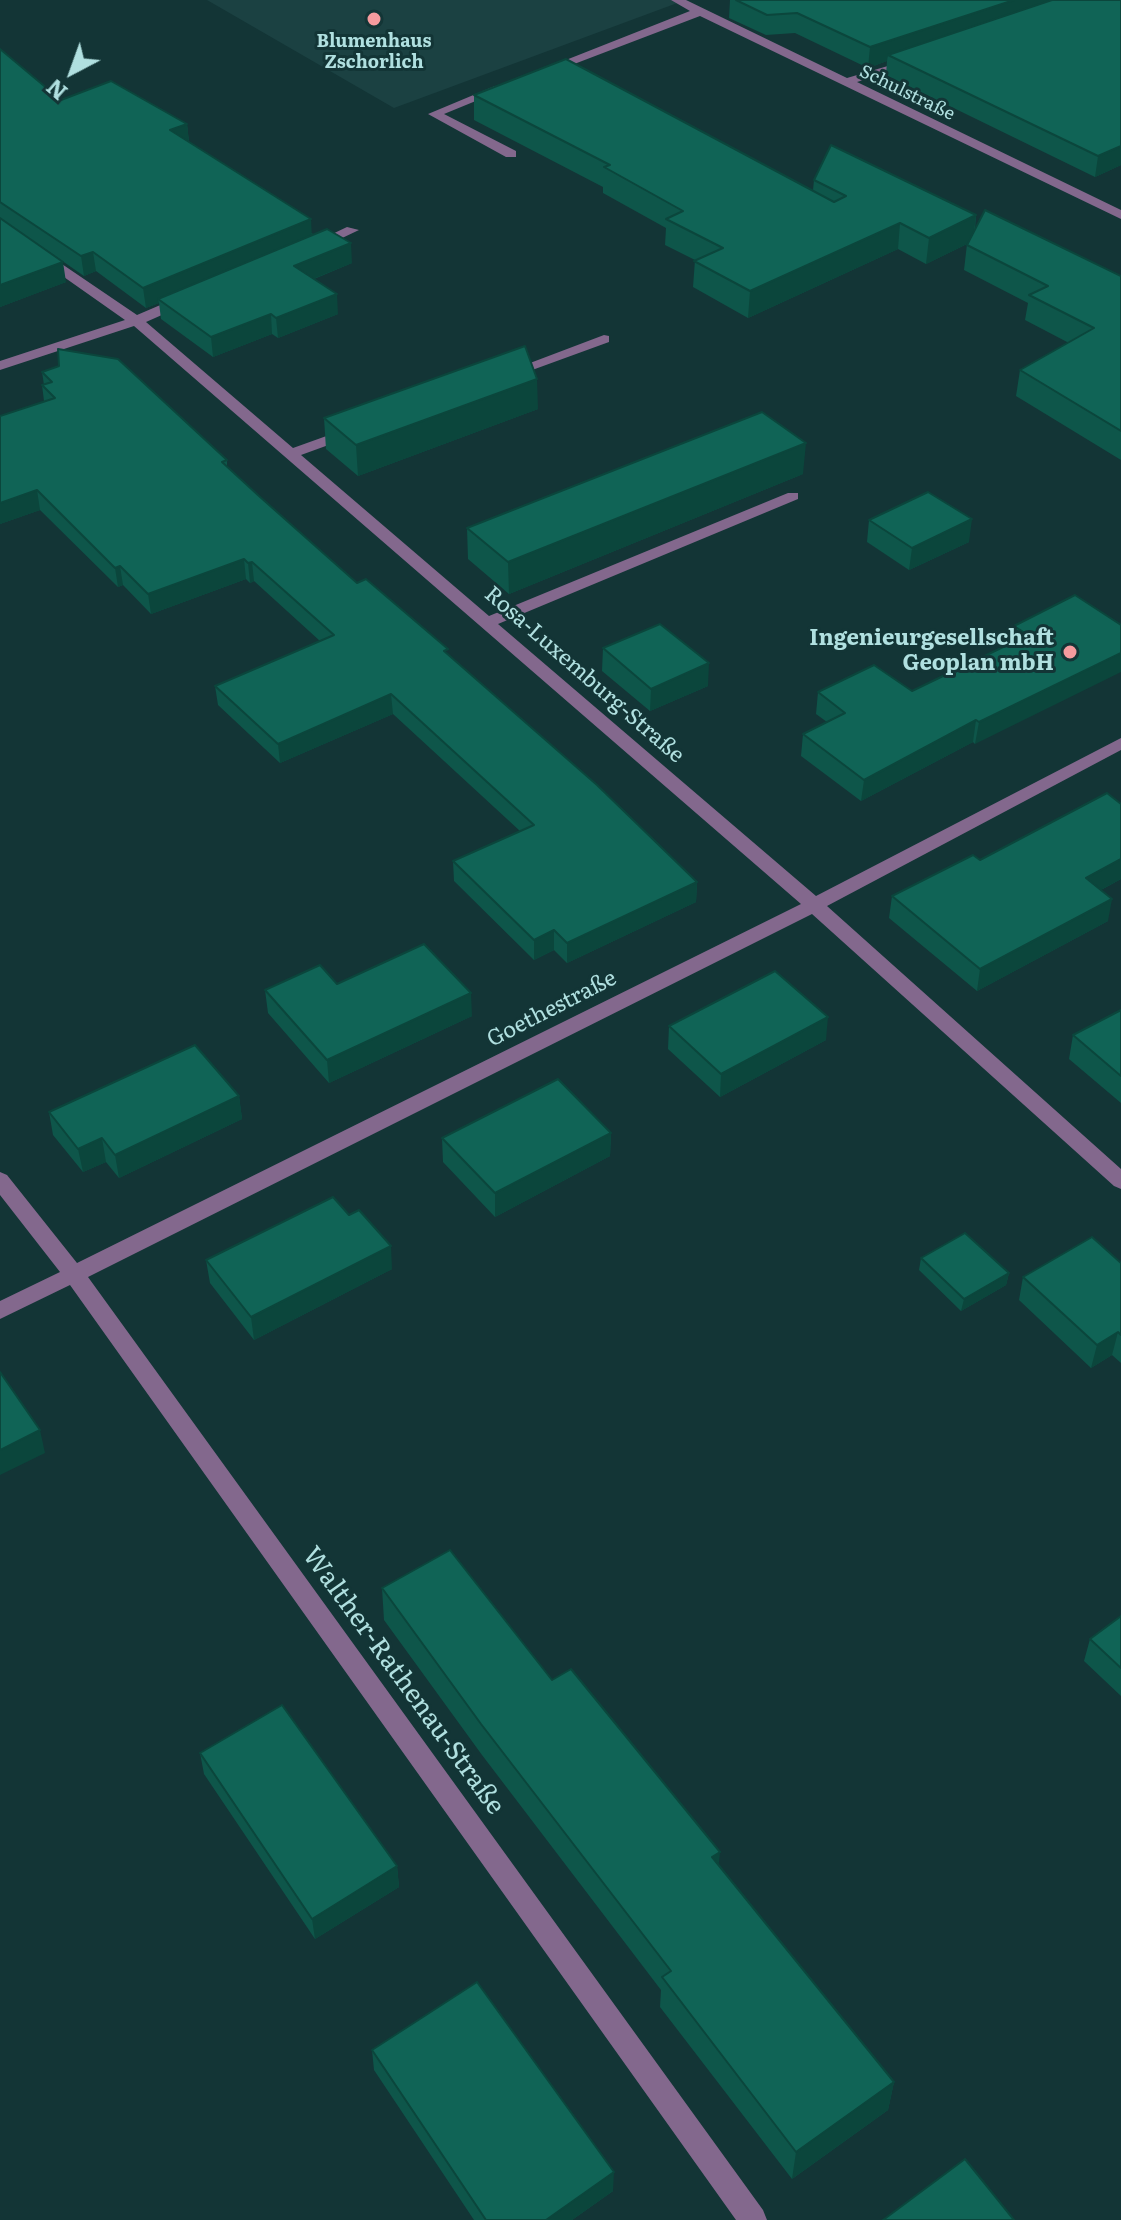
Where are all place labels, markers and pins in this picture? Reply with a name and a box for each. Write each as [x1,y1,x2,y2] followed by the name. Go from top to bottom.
[365,10,383,28] marker: Blumenhaus Zschorlich
[317,31,431,74] place label: Blumenhaus Zschorlich
[809,626,1054,678] place label: Ingenieurgesellschaft Geoplan mbH
[1061,643,1079,661] marker: Ingenieurgesellschaft Geoplan mbH

